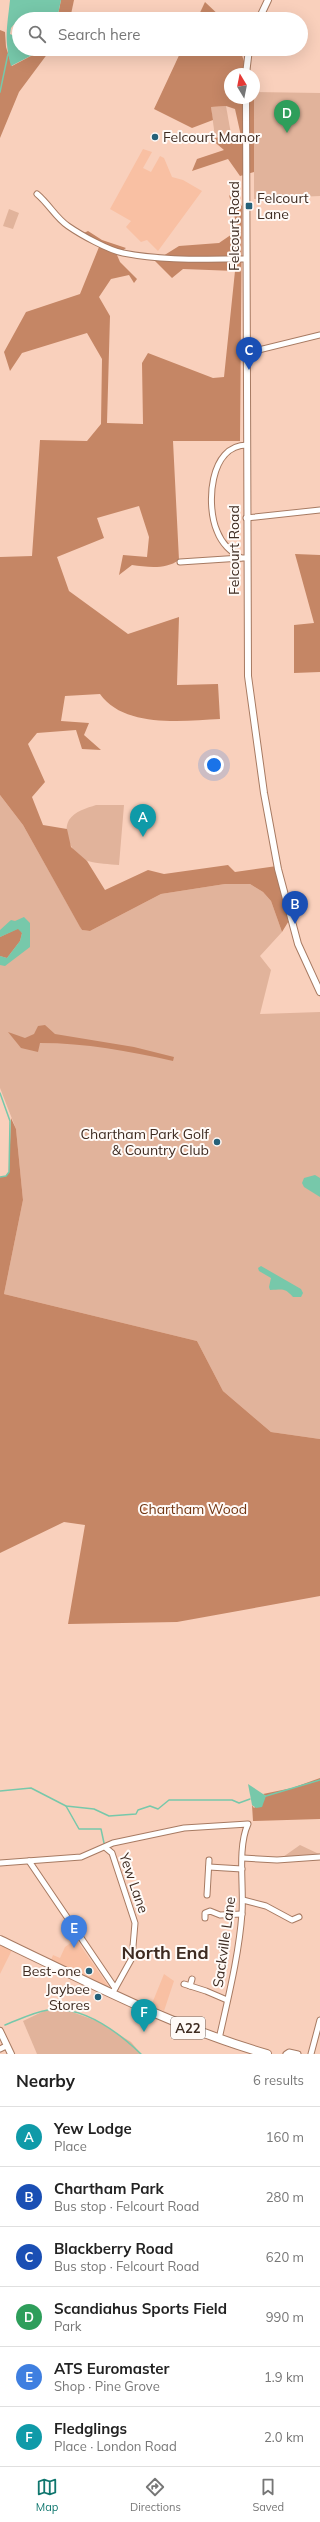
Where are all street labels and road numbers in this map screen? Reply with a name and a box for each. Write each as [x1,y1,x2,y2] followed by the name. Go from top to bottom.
[225,181,243,271] street label: Felcourt Road
[225,505,243,595] street label: Felcourt Road
[115,1850,153,1916] street label: Yew Lane
[209,1895,239,1989] street label: Sackville Lane
[171,2017,205,2039] road number: A22

